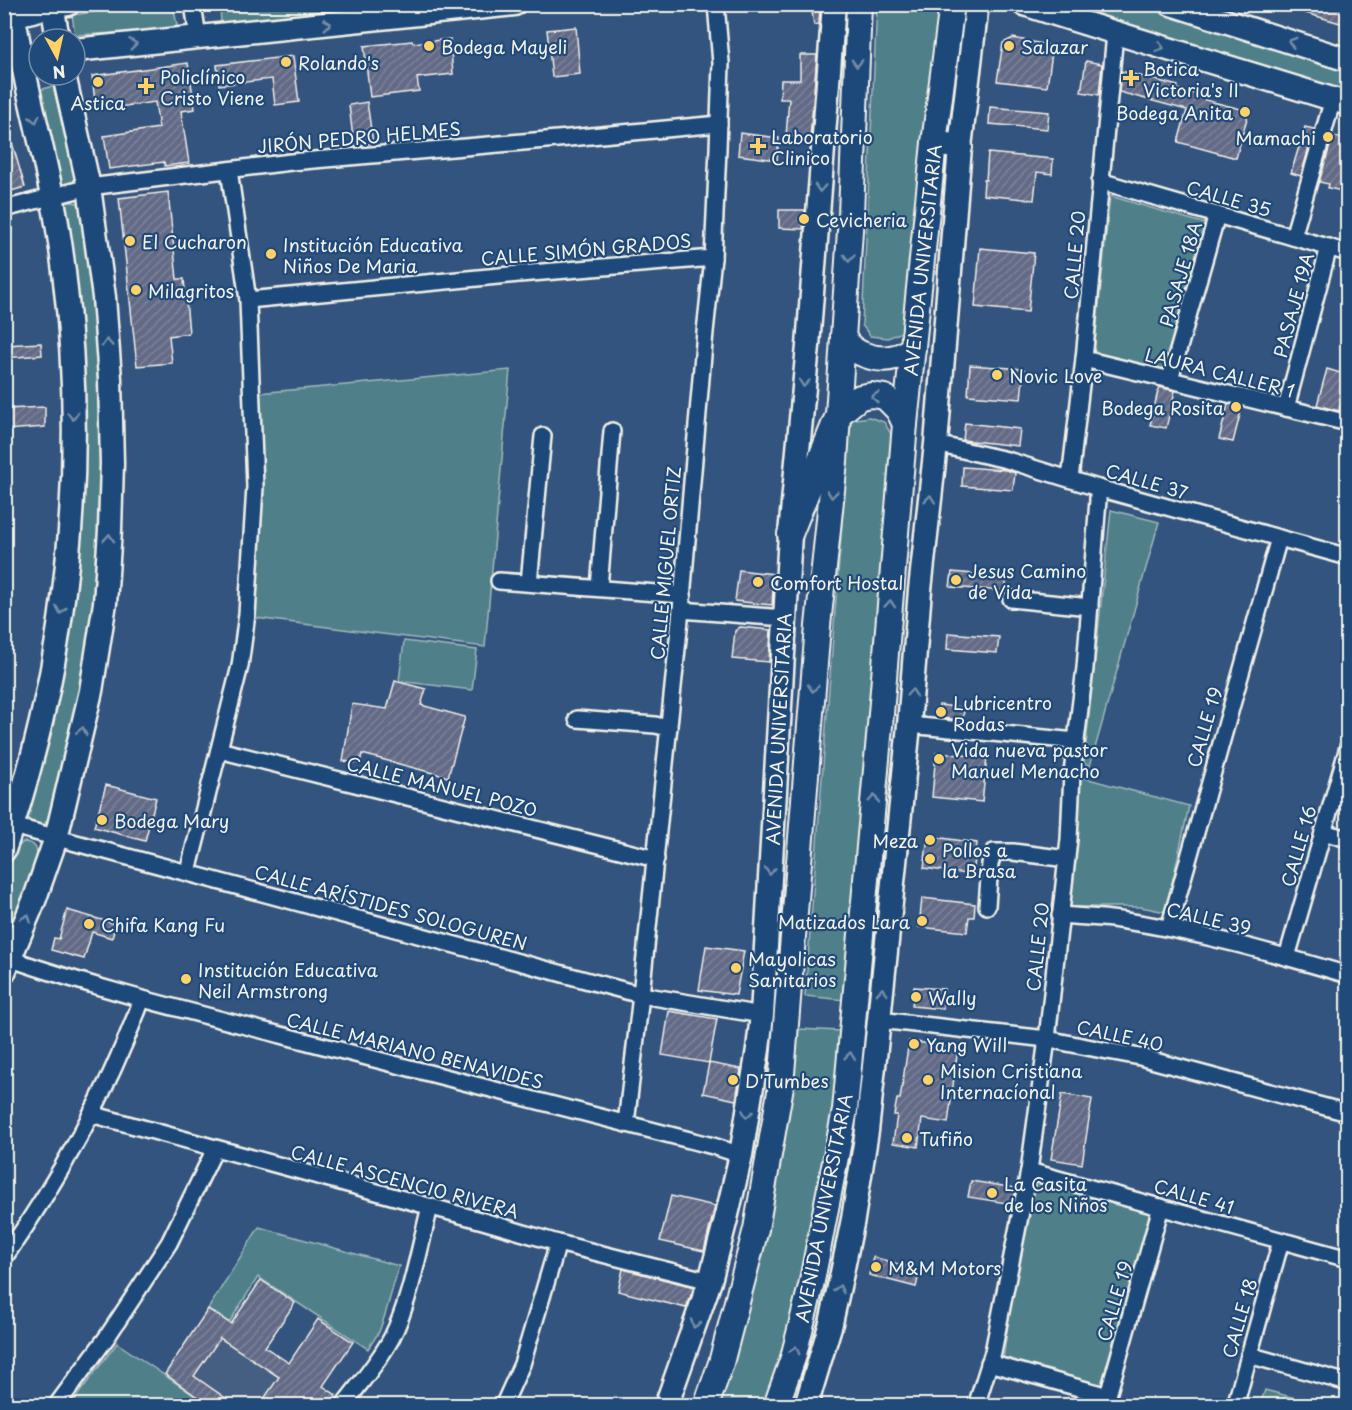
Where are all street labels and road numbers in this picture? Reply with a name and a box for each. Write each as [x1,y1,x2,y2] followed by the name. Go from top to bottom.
[256,115,462,159] street label: JIRÓN PEDRO HELMES
[896,143,948,377] street label: AVENIDA UNIVERSITARIA
[1183,173,1275,223] street label: CALLE 35
[1057,209,1091,301] street label: CALLE 20
[1152,218,1208,330] street label: PASAJE 18A
[480,226,692,272] street label: CALLE SIMÓN GRADOS
[1266,249,1320,361] street label: PASAJE 19A
[1142,340,1298,404] street label: LAURA CALLER 1
[1103,456,1192,506] street label: CALLE 37
[643,465,687,661] street label: CALLE MIGUEL ORTIZ
[758,612,798,846] street label: AVENIDA UNIVERSITARIA
[1180,684,1228,770] street label: CALLE 19
[344,749,540,823] street label: CALLE MANUEL POZO
[1274,802,1322,890] street label: CALLE 16
[252,858,530,956] street label: CALLE ARÍSTIDES SOLOGUREN
[1164,895,1254,941] street label: CALLE 39
[1019,901,1055,993] street label: CALLE 20
[284,1005,546,1095] street label: CALLE MARIANO BENAVIDES
[1074,1013,1166,1057] street label: CALLE 40
[788,1091,858,1325] street label: AVENIDA UNIVERSITARIA
[288,1138,522,1224] street label: CALLE ASCENCIO RIVERA
[1151,1172,1237,1220] street label: CALLE 41
[1090,1258,1138,1344] street label: CALLE 19
[1215,1275,1263,1361] street label: CALLE 18

